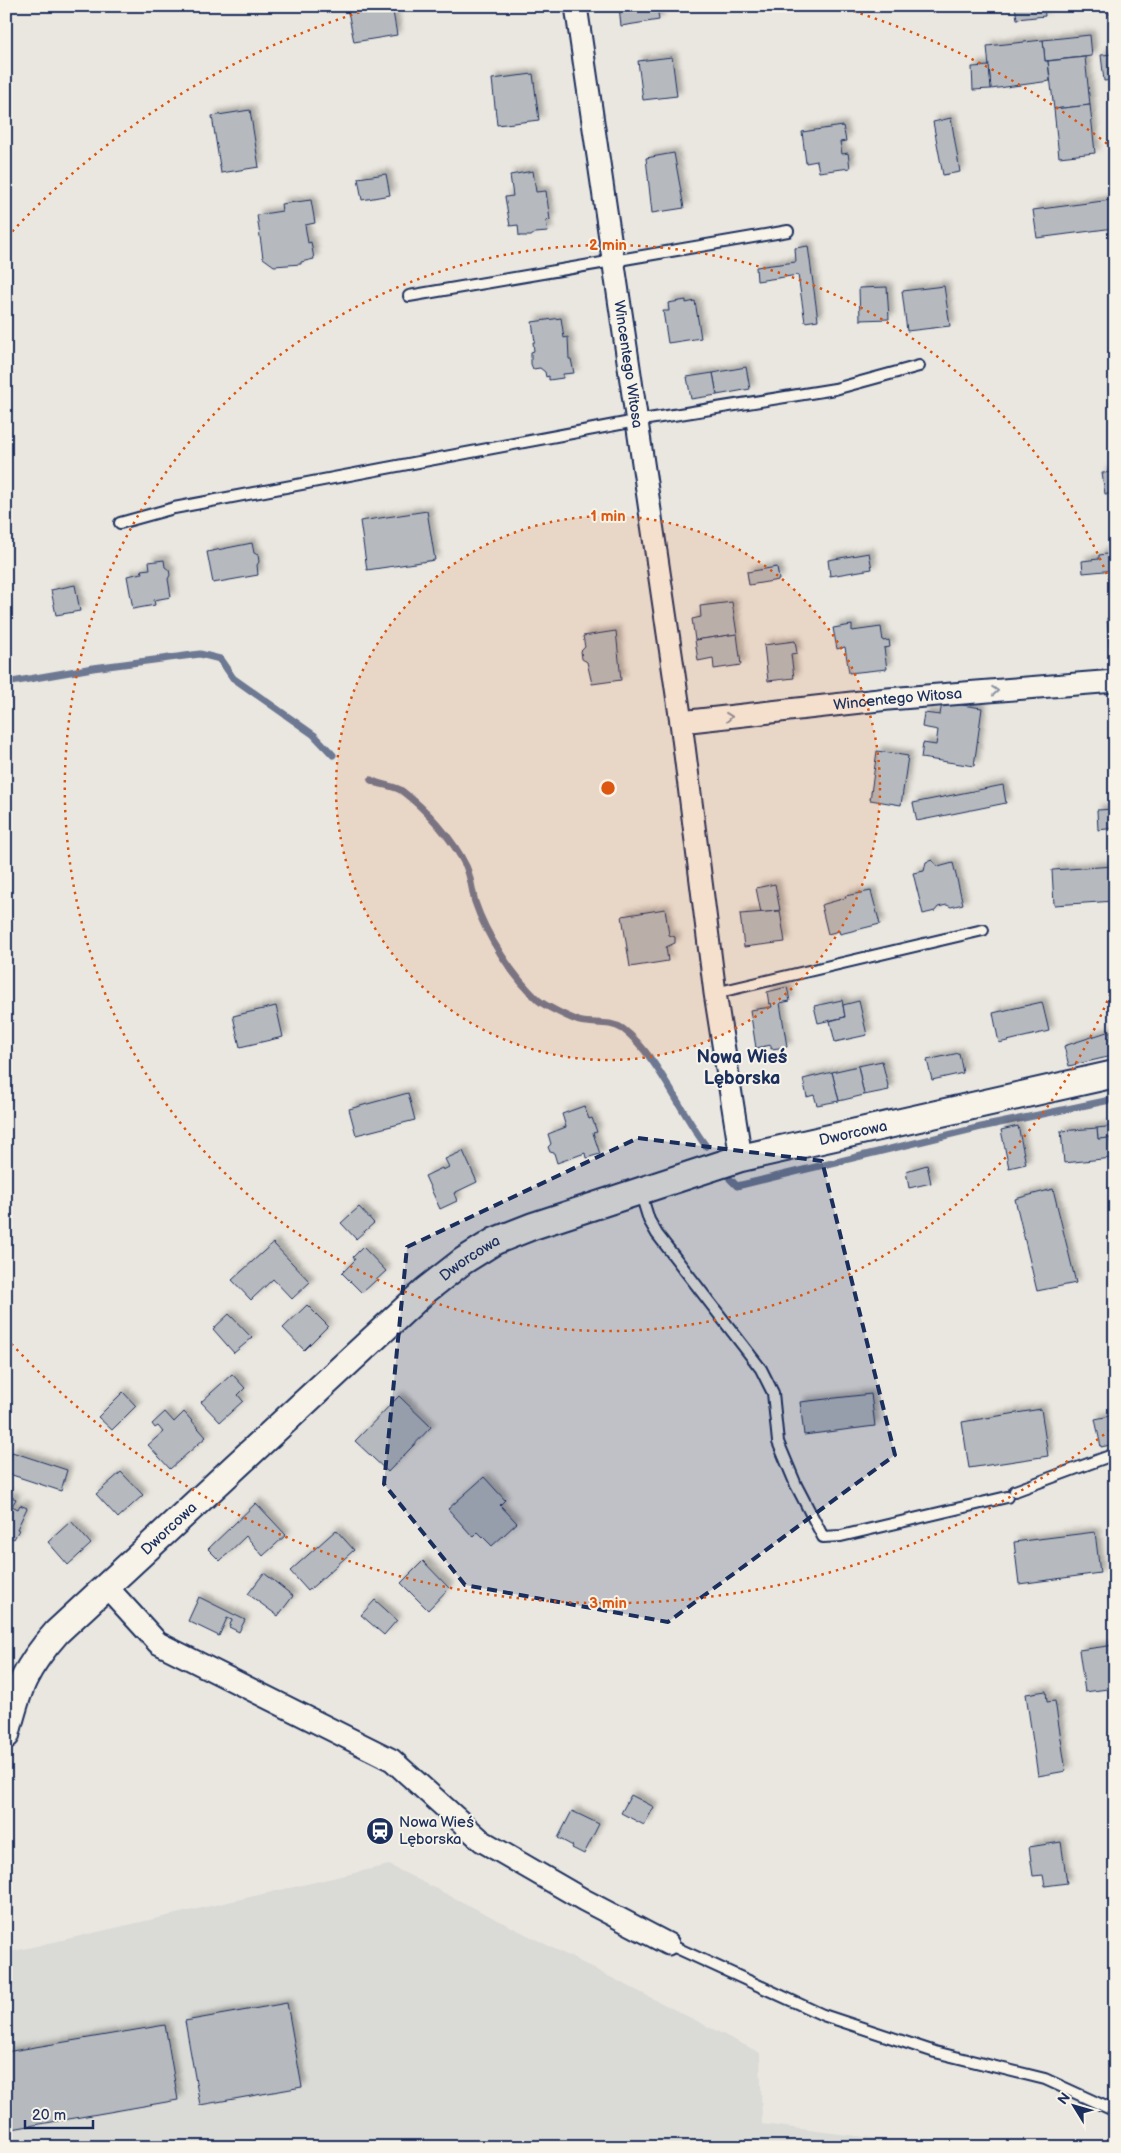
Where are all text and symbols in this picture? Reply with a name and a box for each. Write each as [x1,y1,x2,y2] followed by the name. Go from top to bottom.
[589,236,627,255] text: 2 min
[609,299,647,430] street label: Wincentego Witosa
[590,507,626,526] text: 1 min
[832,684,963,715] street label: Wincentego Witosa
[991,685,999,696] one-way arrow
[725,712,733,723] one-way arrow
[599,779,617,797] centre of rings
[696,1047,788,1089] district label: Nowa Wieś Lęborska
[817,1116,889,1150] street label: Dworcowa
[436,1231,503,1286] street label: Dworcowa
[137,1498,201,1559] street label: Dworcowa
[589,1594,627,1613] text: 3 min
[399,1813,474,1849] place label: Nowa Wieś Lęborska
[365,1816,395,1846] station icon: Nowa Wieś Lęborska
[1048,2080,1098,2130] north arrow
[1054,2089,1074,2108] text: N
[25,2098,92,2130] scale bar
[32,2106,66,2125] text: 20 m

